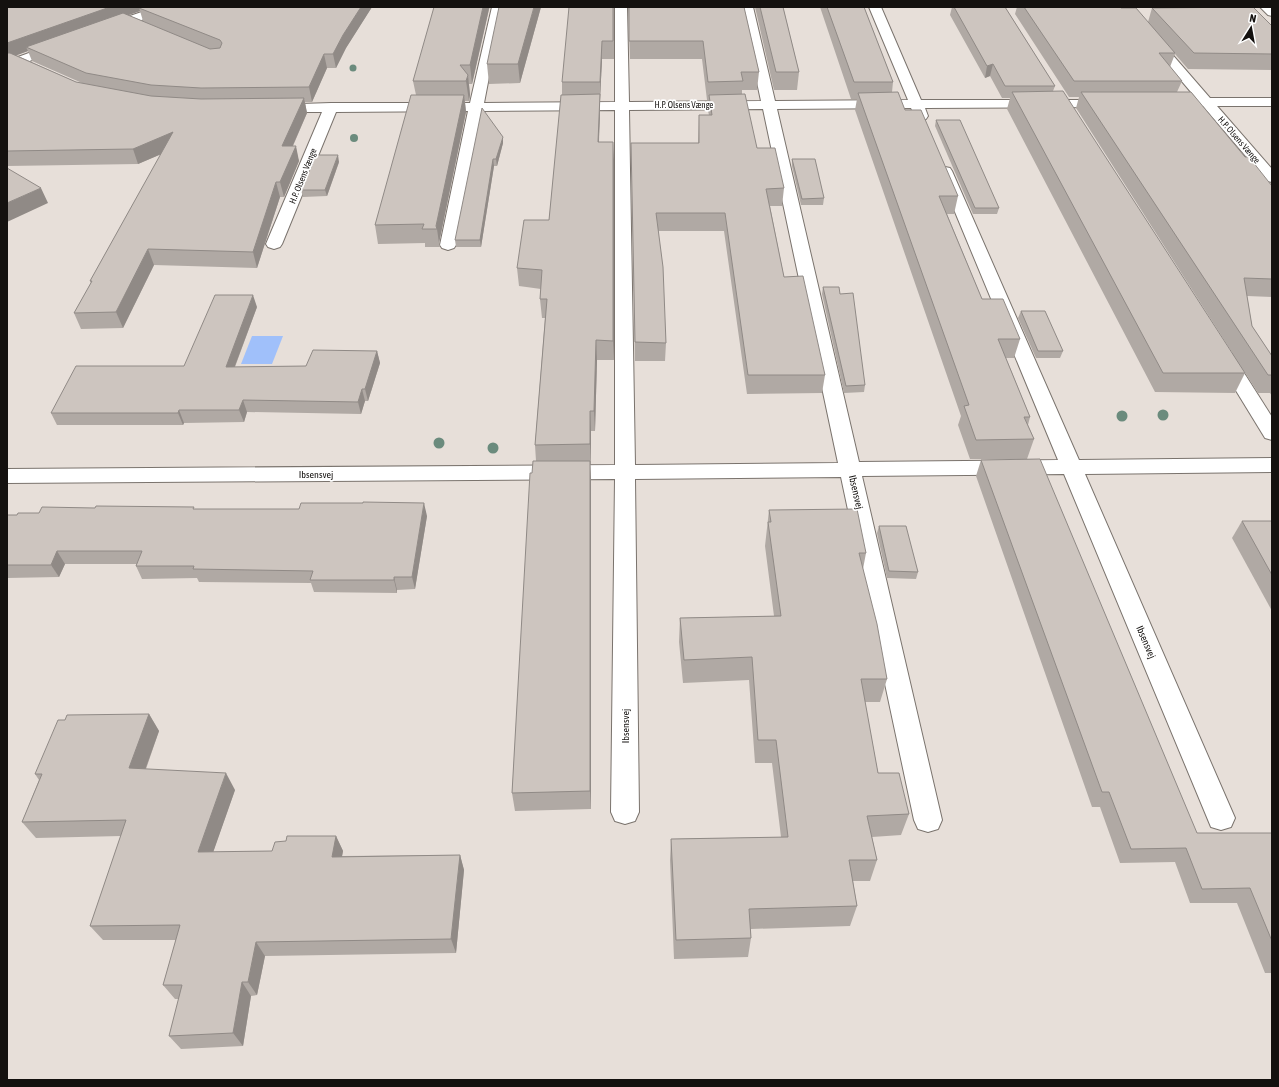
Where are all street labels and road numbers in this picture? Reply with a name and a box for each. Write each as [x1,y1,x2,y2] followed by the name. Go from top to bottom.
[655,100,713,110] street label: H.P. Olsens Vænge
[1216,114,1262,166] street label: H.P. Olsens Vænge
[287,147,319,205] street label: H.P. Olsens Vænge
[299,469,333,480] street label: Ibsensvej
[847,474,865,510] street label: Ibsensvej
[1134,624,1158,660] street label: Ibsensvej
[620,709,631,743] street label: Ibsensvej

